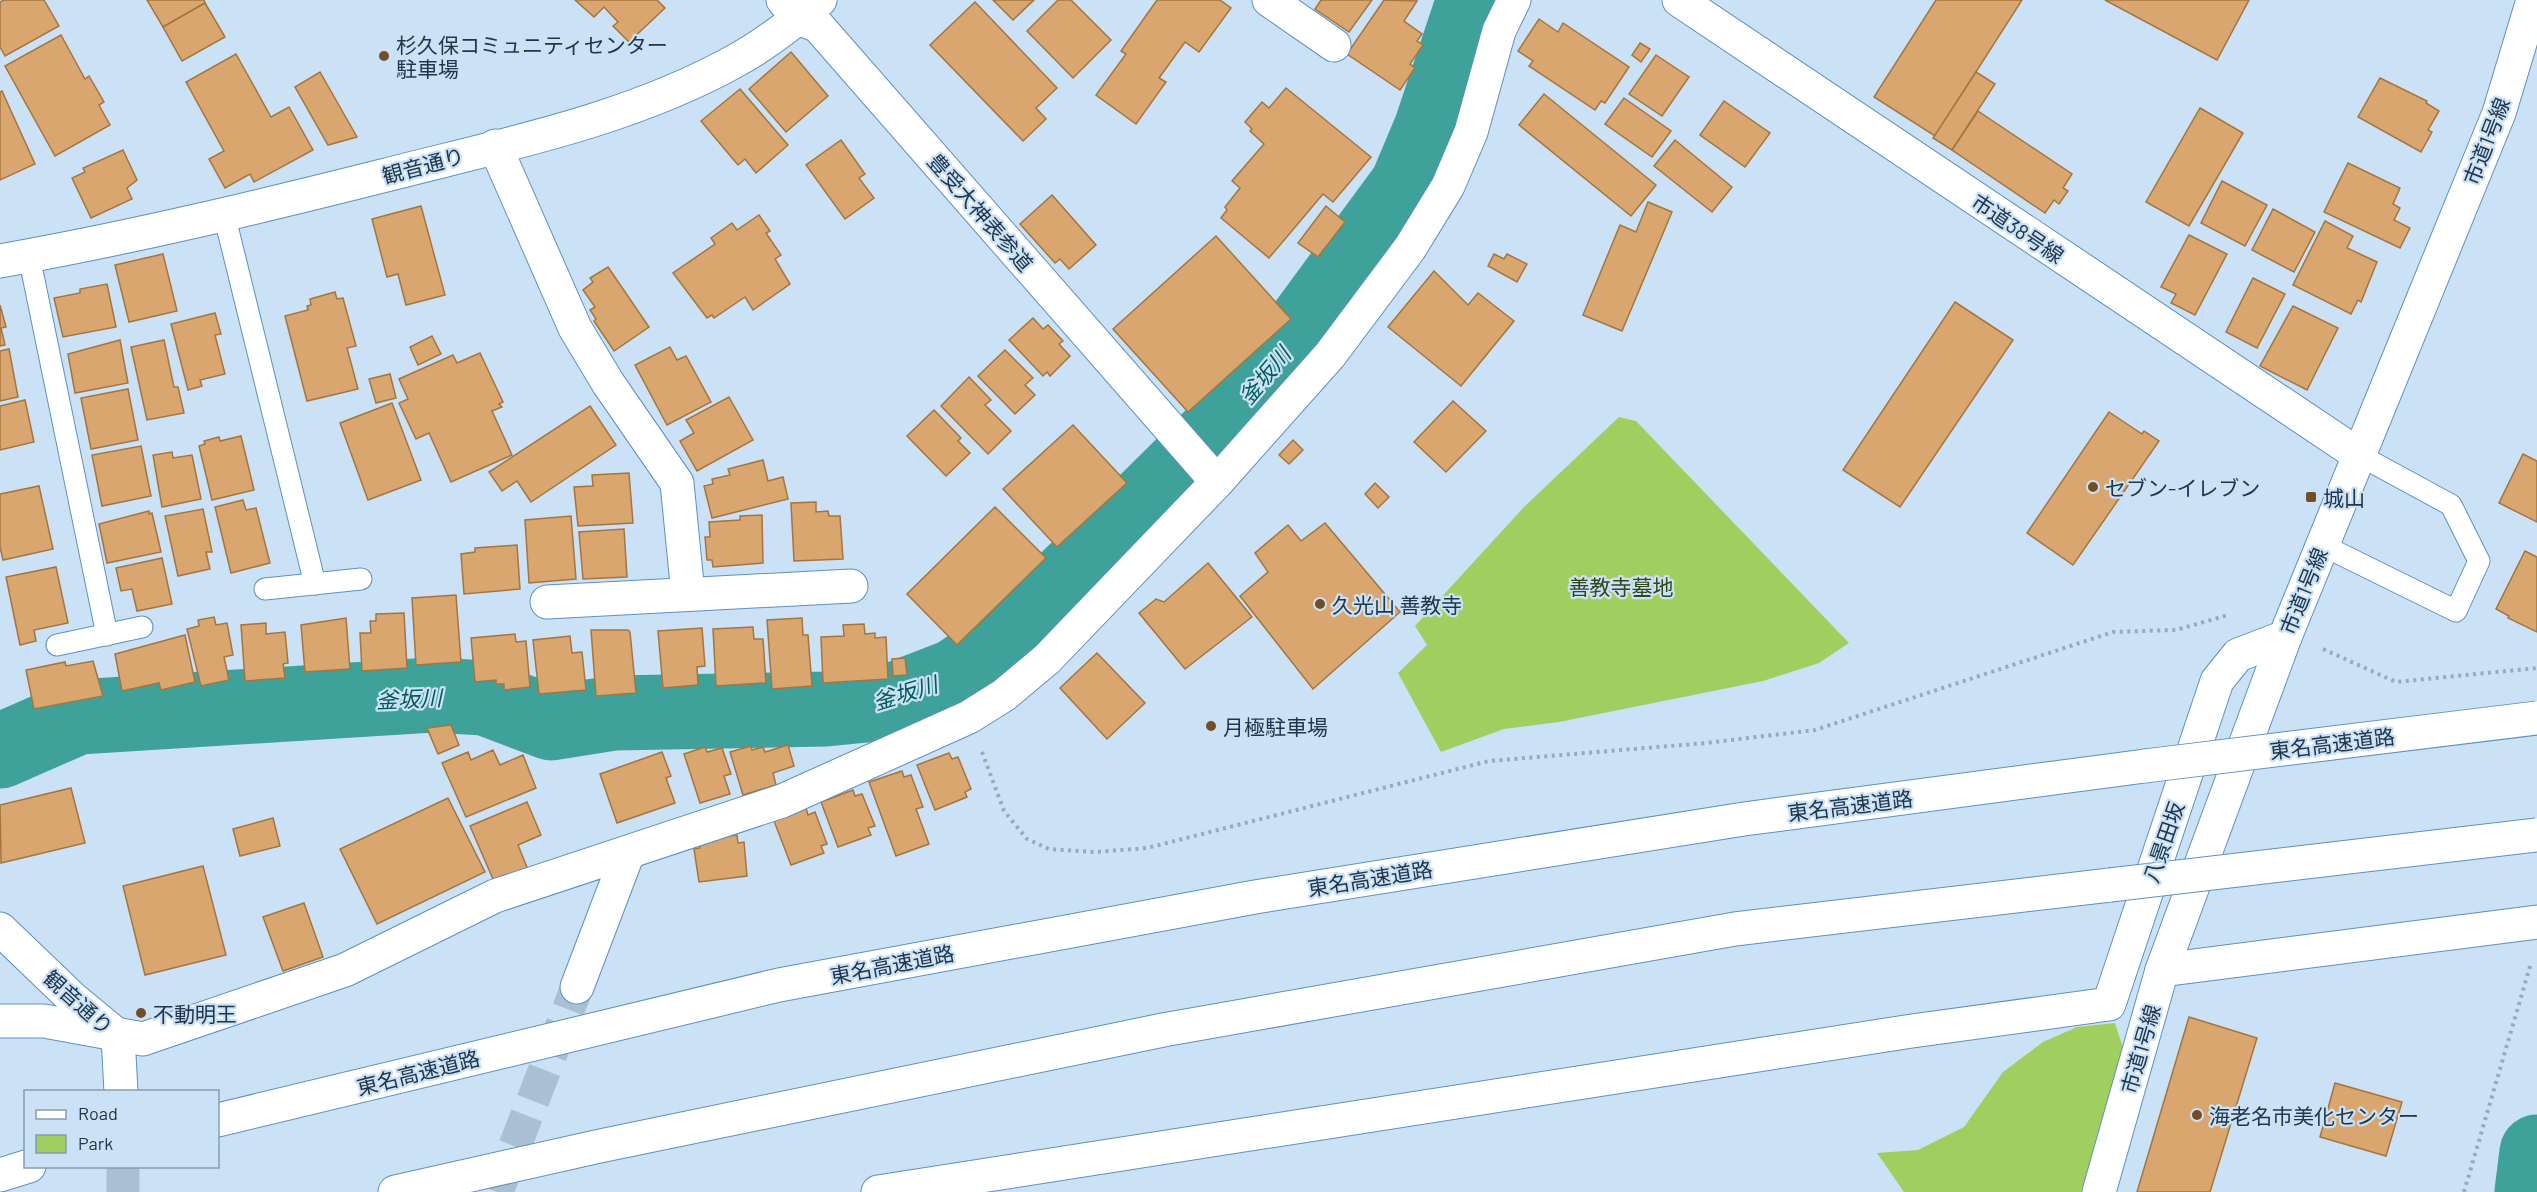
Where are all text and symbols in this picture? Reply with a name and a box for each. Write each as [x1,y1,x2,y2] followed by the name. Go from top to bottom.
[396,32,668,81] place label: 杉久保コミュニティセンター 駐車場
[377,49,391,63] marker: 杉久保コミュニティセンター 駐車場
[2458,94,2514,188] street label: 市道1号線
[379,142,467,188] street label: 観音通り
[923,148,1039,276] street label: 豊受大神表参道
[1967,188,2069,268] street label: 市道38号線
[1233,340,1296,409] water label: 釜坂川
[2105,475,2260,500] place label: セブン-イレブン
[2086,480,2100,494] marker: セブン-イレブン
[2323,485,2365,510] place label: 城山
[2304,490,2318,504] marker: 城山
[2274,544,2332,638] street label: 市道1号線
[1569,574,1674,599] park label: 善教寺墓地
[1332,592,1462,617] place label: 久光山 善教寺
[1313,597,1327,611] marker: 久光山 善教寺
[870,669,942,714] water label: 釜坂川
[376,684,444,712] water label: 釜坂川
[1223,714,1328,739] place label: 月極駐車場
[1204,719,1218,733] marker: 月極駐車場
[2268,723,2396,763] street label: 東名高速道路
[1786,785,1914,825] street label: 東名高速道路
[2138,798,2188,886] street label: 八景田坂
[1306,856,1434,900] street label: 東名高速道路
[828,940,956,988] street label: 東名高速道路
[39,965,119,1039] street label: 観音通り
[153,1001,237,1026] place label: 不動明王
[2115,1002,2165,1096] street label: 市道1号線
[134,1006,148,1020] marker: 不動明王
[354,1045,482,1099] street label: 東名高速道路
[24,1090,219,1168] legend
[78,1102,118,1124] text: Road
[2209,1103,2419,1128] place label: 海老名市美化センター
[2190,1108,2204,1122] marker: 海老名市美化センター
[78,1132,113,1154] text: Park

